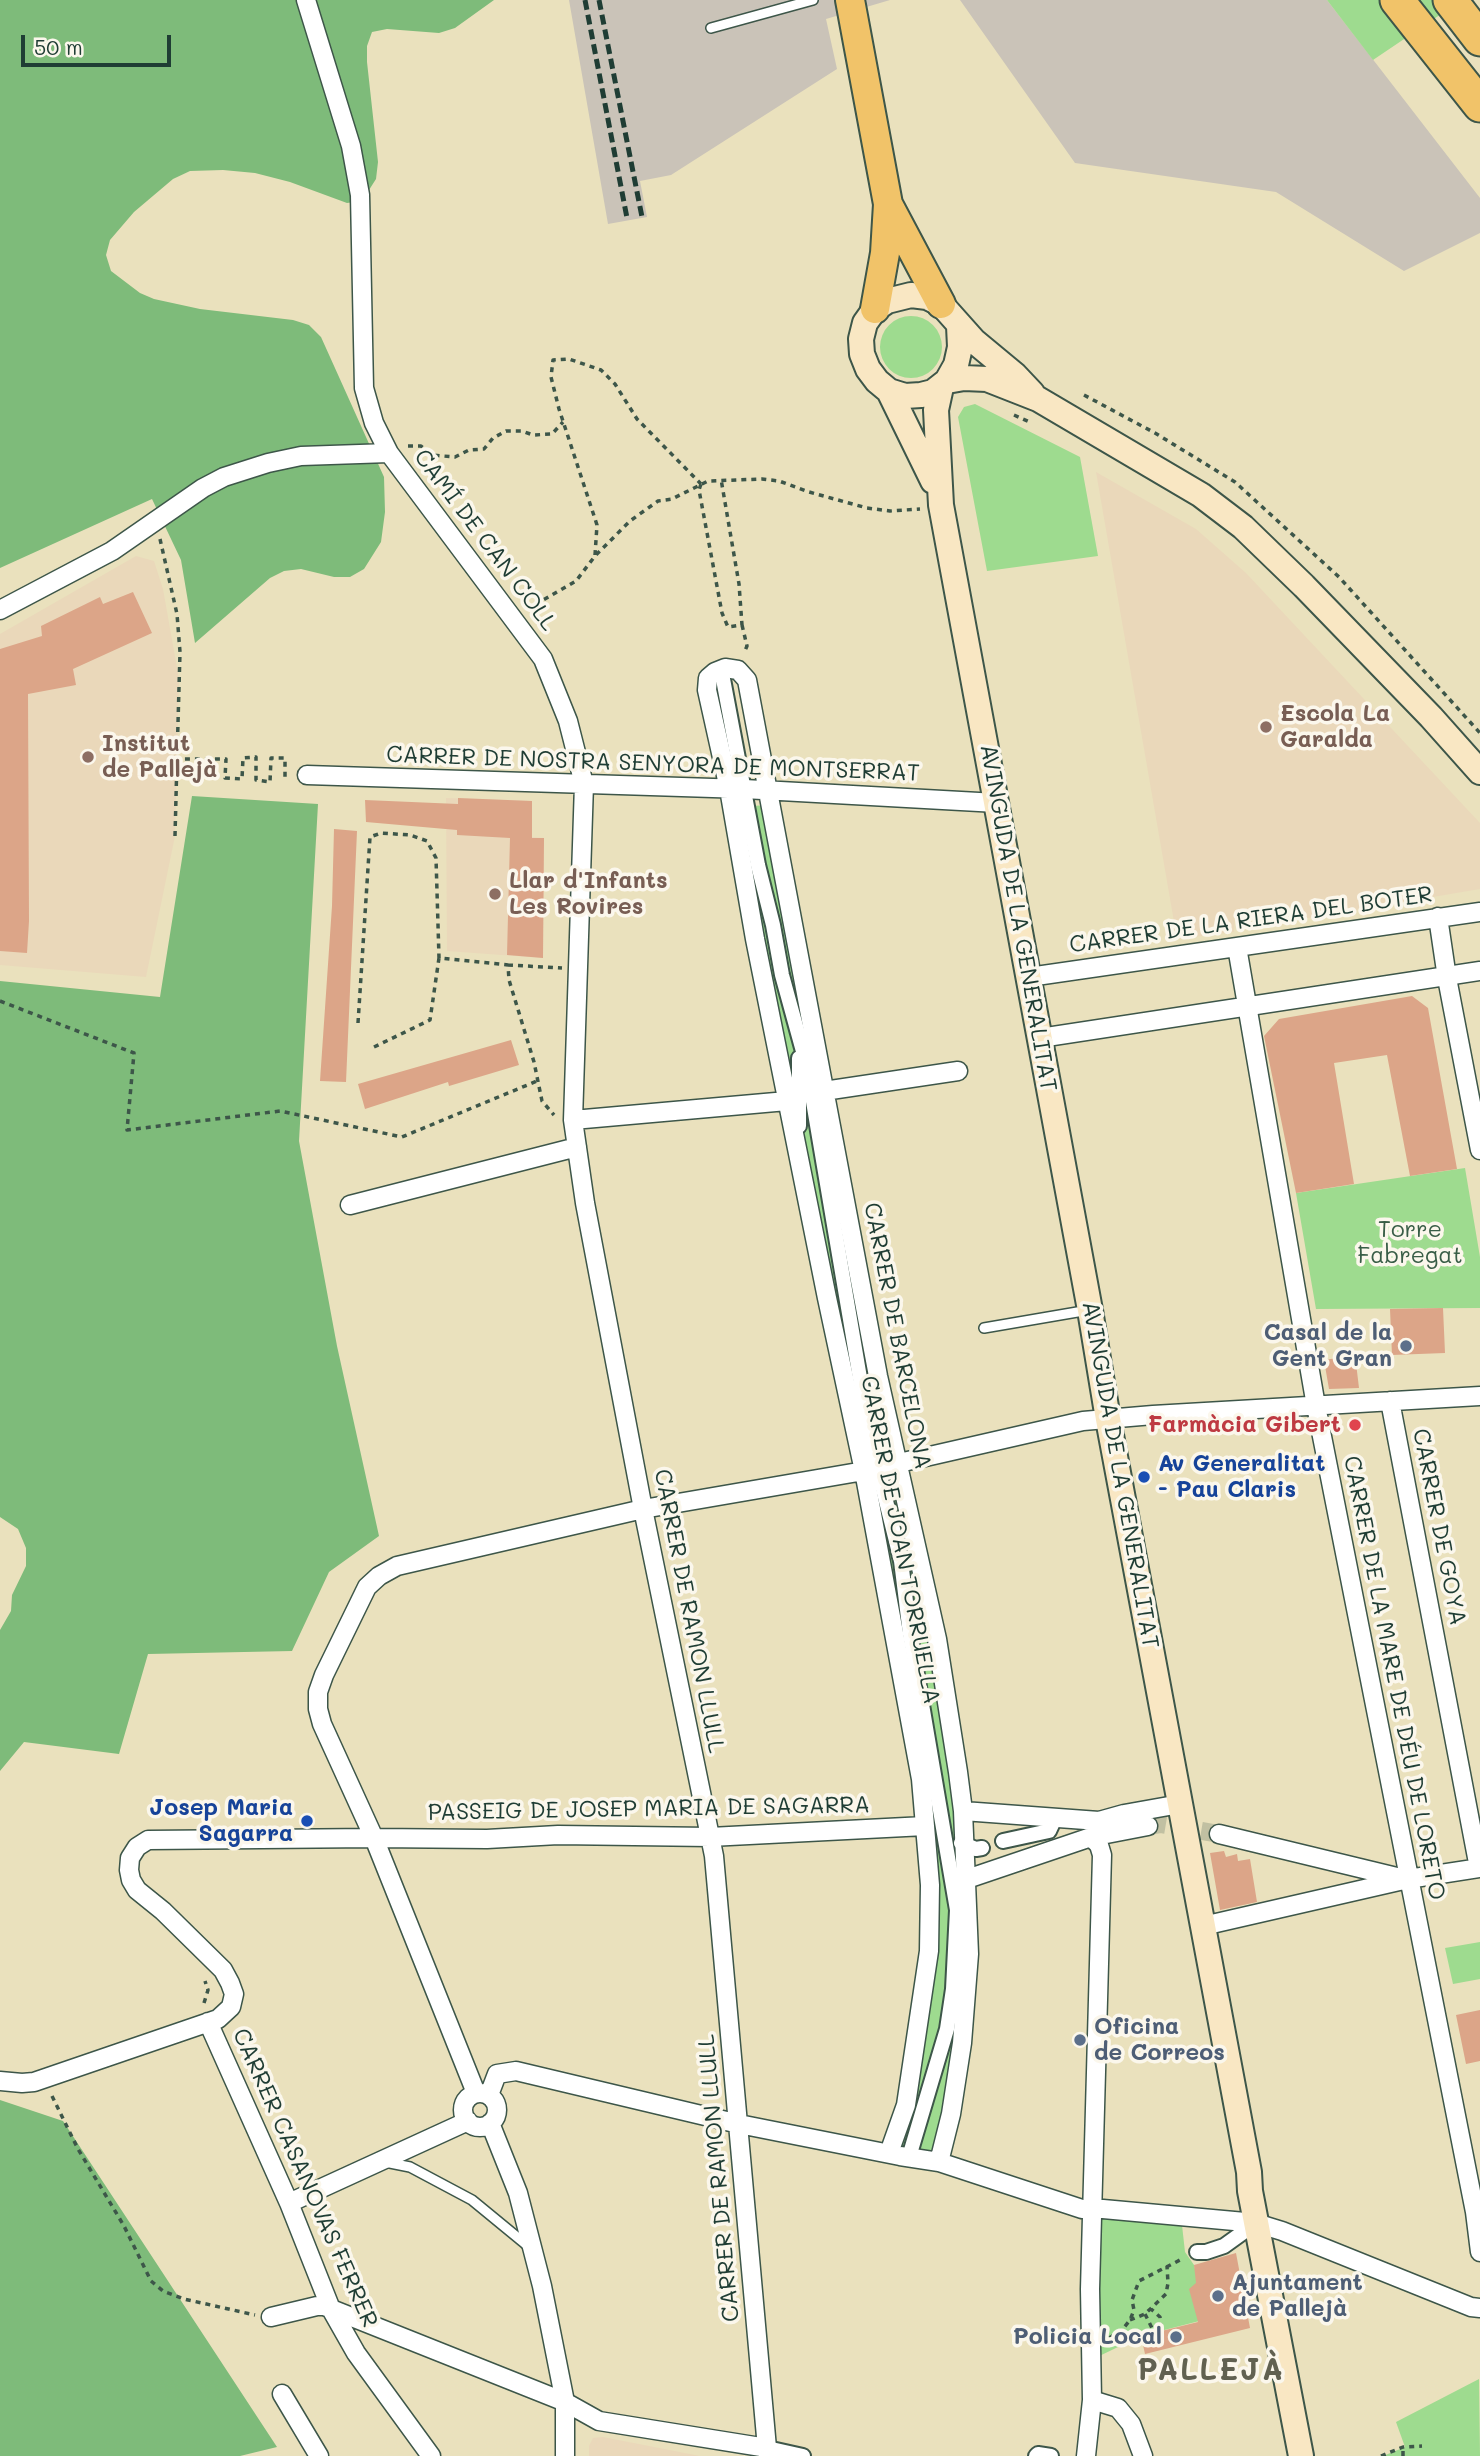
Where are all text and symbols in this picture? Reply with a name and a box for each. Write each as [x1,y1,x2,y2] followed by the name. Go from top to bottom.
[24,21,175,65] scale bar
[34,33,83,60] text: 50 m
[408,444,562,636] street label: CAMÍ DE CAN COLL
[1280,700,1390,754] place label: Escola La Garalda
[1258,719,1274,735] marker: Escola La Garalda
[102,730,217,784] place label: Institut de Pallejà
[386,741,920,787] street label: CARRER DE NOSTRA SENYORA DE MONTSERRAT
[974,742,1062,1094] street label: AVINGUDA DE LA GENERALITAT
[80,749,96,765] marker: Institut de Pallejà
[509,867,668,921] place label: Llar d'Infants Les Rovires
[1068,881,1434,959] street label: CARRER DE LA RIERA DEL BOTER
[487,886,503,902] marker: Llar d'Infants Les Rovires
[858,1200,936,1472] street label: CARRER DE BARCELONA
[1357,1216,1463,1270] park label: Torre Fabregat
[1076,1299,1164,1651] street label: AVINGUDA DE LA GENERALITAT
[1264,1319,1392,1373] place label: Casal de la Gent Gran
[1398,1338,1414,1354] marker: Casal de la Gent Gran
[855,1374,945,1706] street label: CARRER DE JOAN TORRUELLA
[1148,1411,1341,1439] place label: Farmàcia Gibert
[1347,1417,1363,1433] marker: Farmàcia Gibert
[1406,1426,1472,1628] street label: CARRER DE GOYA
[1158,1450,1325,1504] place label: Av Generalitat - Pau Claris
[1337,1454,1451,1902] street label: CARRER DE LA MARE DE DÉU DE LORETO
[648,1467,730,1755] street label: CARRER DE RAMON LLULL
[1136,1469,1152,1485] marker: Av Generalitat - Pau Claris
[428,1791,870,1827] street label: PASSEIG DE JOSEP MARIA DE SAGARRA
[149,1794,293,1848] place label: Josep Maria Sagarra
[299,1813,315,1829] marker: Josep Maria Sagarra
[1094,2013,1225,2067] place label: Oficina de Correos
[226,2024,384,2332] street label: CARRER CASANOVAS FERRER
[1072,2032,1088,2048] marker: Oficina de Correos
[693,2033,745,2323] street label: CARRER DE RAMON LLULL
[1232,2269,1363,2323] place label: Ajuntament de Pallejà
[1210,2288,1226,2304] marker: Ajuntament de Pallejà
[1013,2323,1162,2351] place label: Policia Local
[1168,2329,1184,2345] marker: Policia Local
[1138,2353,1284,2389] district label: PALLEJÀ

